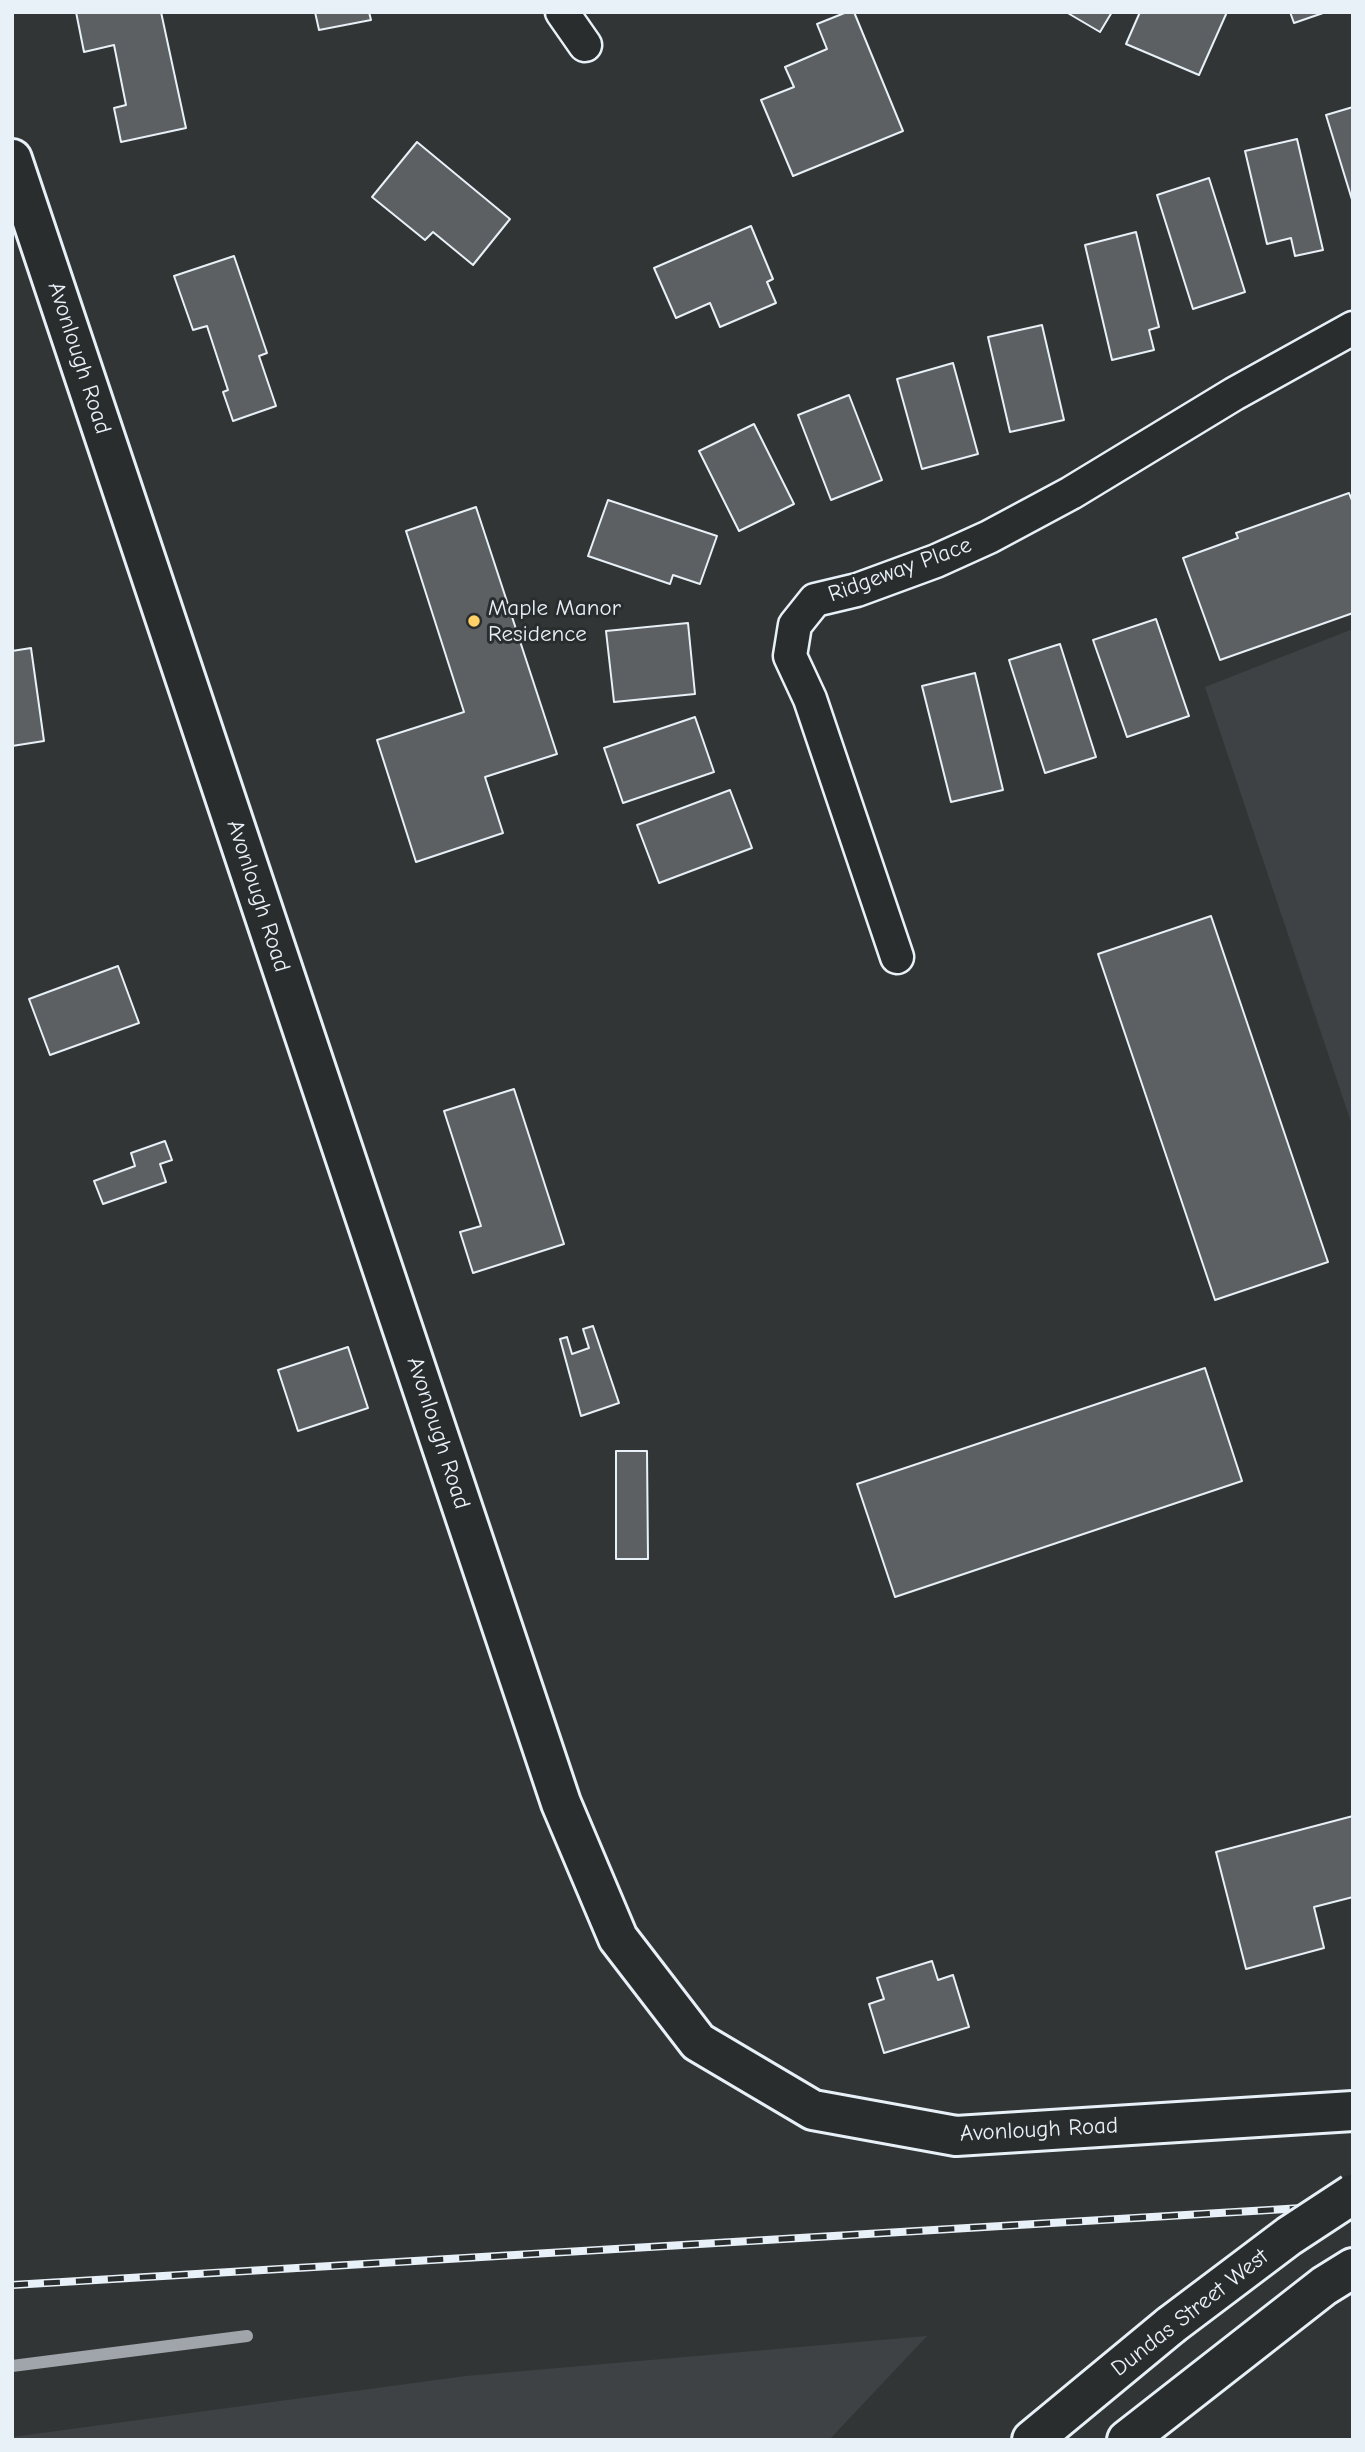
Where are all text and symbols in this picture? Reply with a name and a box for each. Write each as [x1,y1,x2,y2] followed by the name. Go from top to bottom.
[41,278,117,438] street label: Avonlough Road
[825,531,975,609] street label: Ridgeway Place
[488,594,621,648] place label: Maple Manor Residence
[466,613,482,629] marker: Maple Manor Residence
[220,816,296,976] street label: Avonlough Road
[400,1353,476,1513] street label: Avonlough Road
[959,2112,1119,2148] street label: Avonlough Road
[1106,2243,1274,2383] street label: Dundas Street West

